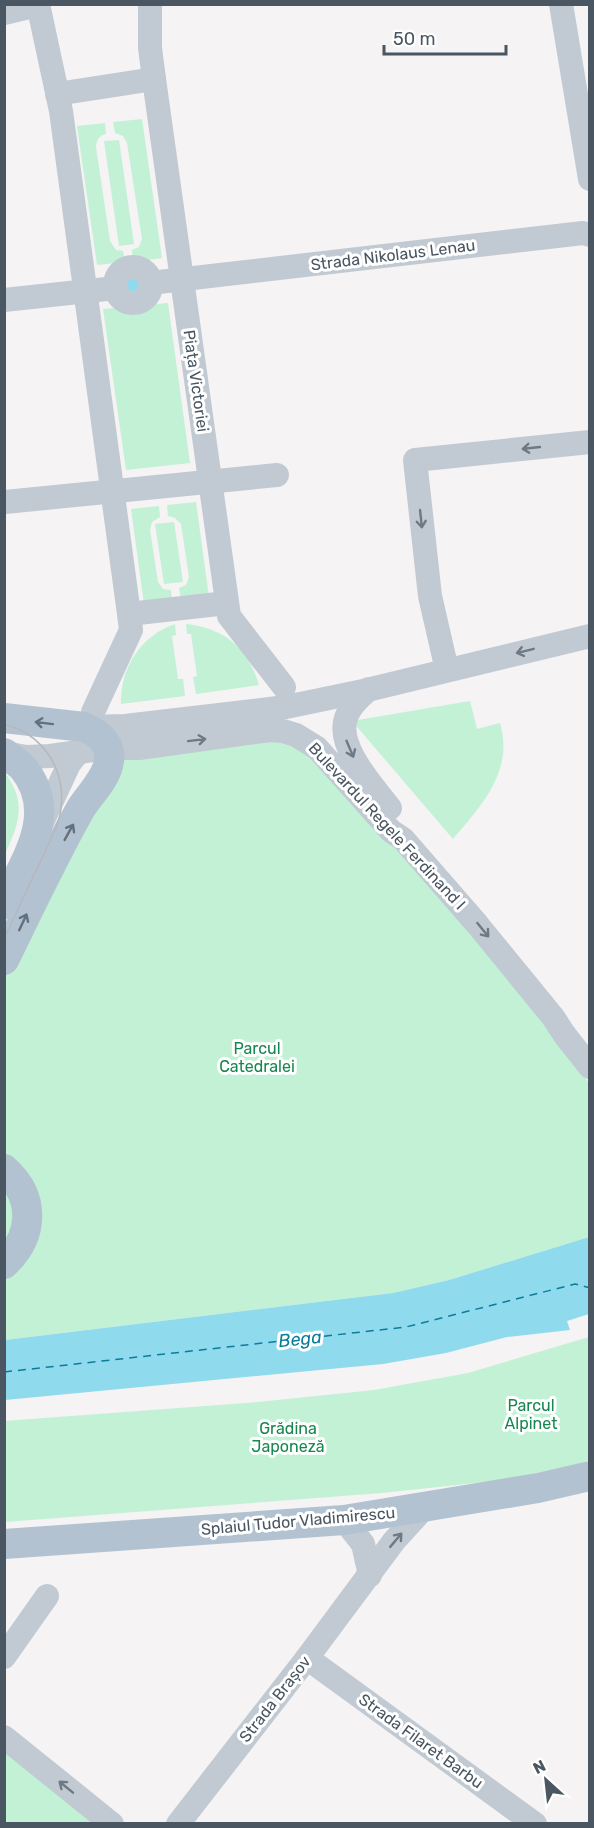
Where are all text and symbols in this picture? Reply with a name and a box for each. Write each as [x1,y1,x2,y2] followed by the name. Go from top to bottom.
[384,18,506,56] scale bar
[393,28,436,50] text: 50 m
[310,235,476,275] street label: Strada Nikolaus Lenau
[179,329,213,433] street label: Piața Victoriei
[522,443,542,454] one-way arrow
[416,508,427,528] one-way arrow
[516,646,535,658] one-way arrow
[35,718,54,729] one-way arrow
[187,734,207,745] one-way arrow
[305,739,469,913] street label: Bulevardul Regele Ferdinand I
[345,739,356,757] one-way arrow
[63,824,75,841] one-way arrow
[17,913,29,931] one-way arrow
[476,922,489,938] one-way arrow
[219,1039,295,1076] park label: Parcul Catedralei
[277,1326,323,1352] water label: Bega
[505,1396,557,1433] park label: Parcul Alpinet
[251,1419,325,1456] park label: Grădina Japoneză
[200,1503,396,1539] street label: Splaiul Tudor Vladimirescu
[389,1533,403,1548] one-way arrow
[235,1652,315,1746] street label: Strada Brașov
[355,1690,487,1792] street label: Strada Filaret Barbu
[516,1750,576,1810] north arrow
[530,1756,549,1778] text: N
[59,1780,75,1793] one-way arrow

